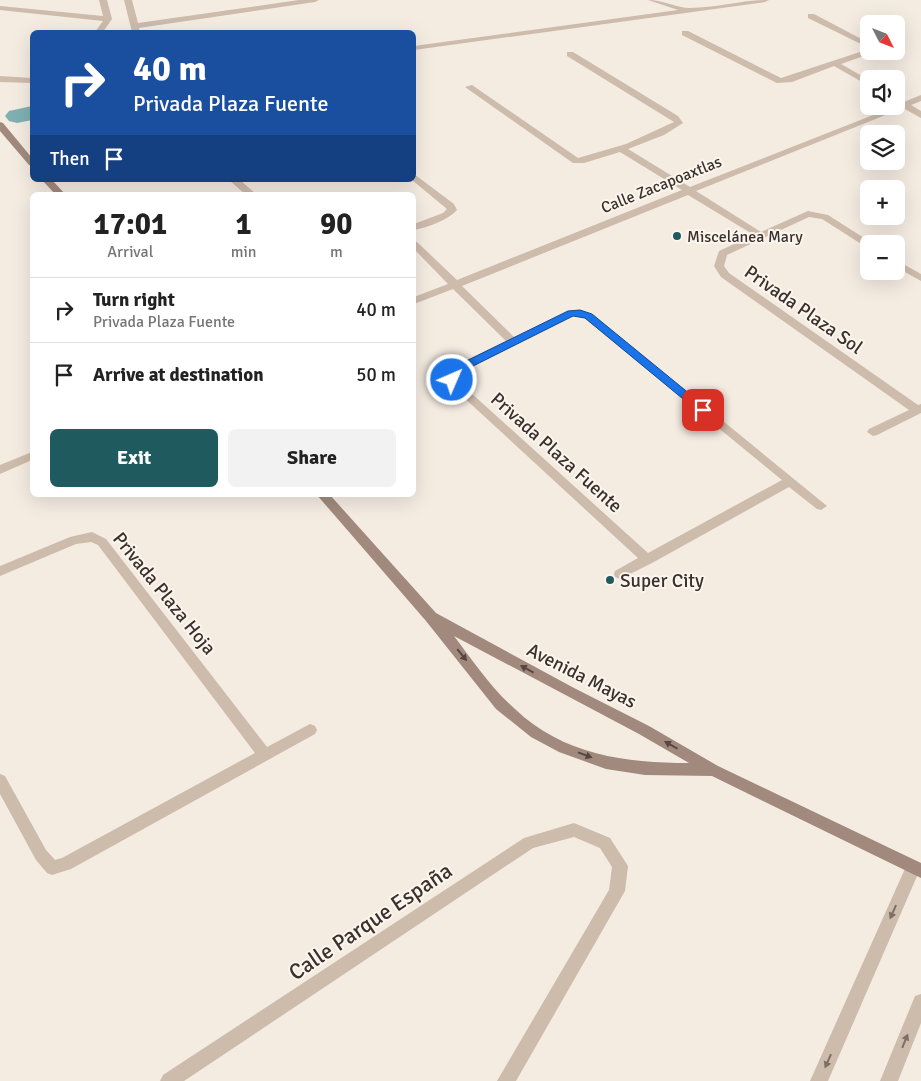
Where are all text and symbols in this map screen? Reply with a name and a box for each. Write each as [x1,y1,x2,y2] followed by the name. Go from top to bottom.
[860,15,905,60] north arrow
[860,15,905,280] map controls
[133,47,207,90] text: 40 m
[50,50,115,115] icon: right
[860,70,905,115] button: sound
[133,90,328,117] text: Privada Plaza Fuente
[860,125,905,170] button: layers
[100,145,128,173] icon: arrive
[50,147,90,171] text: Then
[598,152,725,218] street label: Calle Zacapoaxtlas
[860,180,905,225] button: +
[94,206,167,243] text: 17:01
[236,206,252,243] text: 1
[320,206,352,243] text: 90
[687,227,803,247] place label: Miscelánea Mary
[671,230,683,242] marker: Miscelánea Mary
[860,235,905,280] button: −
[107,242,153,262] text: Arrival
[231,242,257,262] text: min
[330,242,343,262] text: m
[740,260,867,360] street label: Privada Plaza Sol
[93,288,175,312] text: Turn right
[50,296,78,324] icon: right
[356,298,396,322] text: 40 m
[93,312,235,332] text: Privada Plaza Fuente
[425,353,477,405] position arrow
[50,361,78,389] icon: arrive
[93,363,264,387] text: Arrive at destination
[356,363,396,387] text: 50 m
[486,387,627,518] street label: Privada Plaza Fuente
[682,389,724,431] pin
[689,396,717,424] icon: arrive
[50,429,218,487] button: Exit
[228,429,396,487] button: Share
[107,527,221,660] street label: Privada Plaza Hoja
[620,569,704,593] place label: Super City
[604,574,616,586] marker: Super City
[523,638,640,714] street label: Avenida Mayas
[456,648,467,661] one-way arrow
[520,665,535,673] one-way arrow
[663,741,678,749] one-way arrow
[578,751,593,759] one-way arrow
[283,857,457,986] street label: Calle Parque España
[889,905,897,919] one-way arrow
[902,1034,909,1049] one-way arrow
[823,1054,831,1068] one-way arrow

